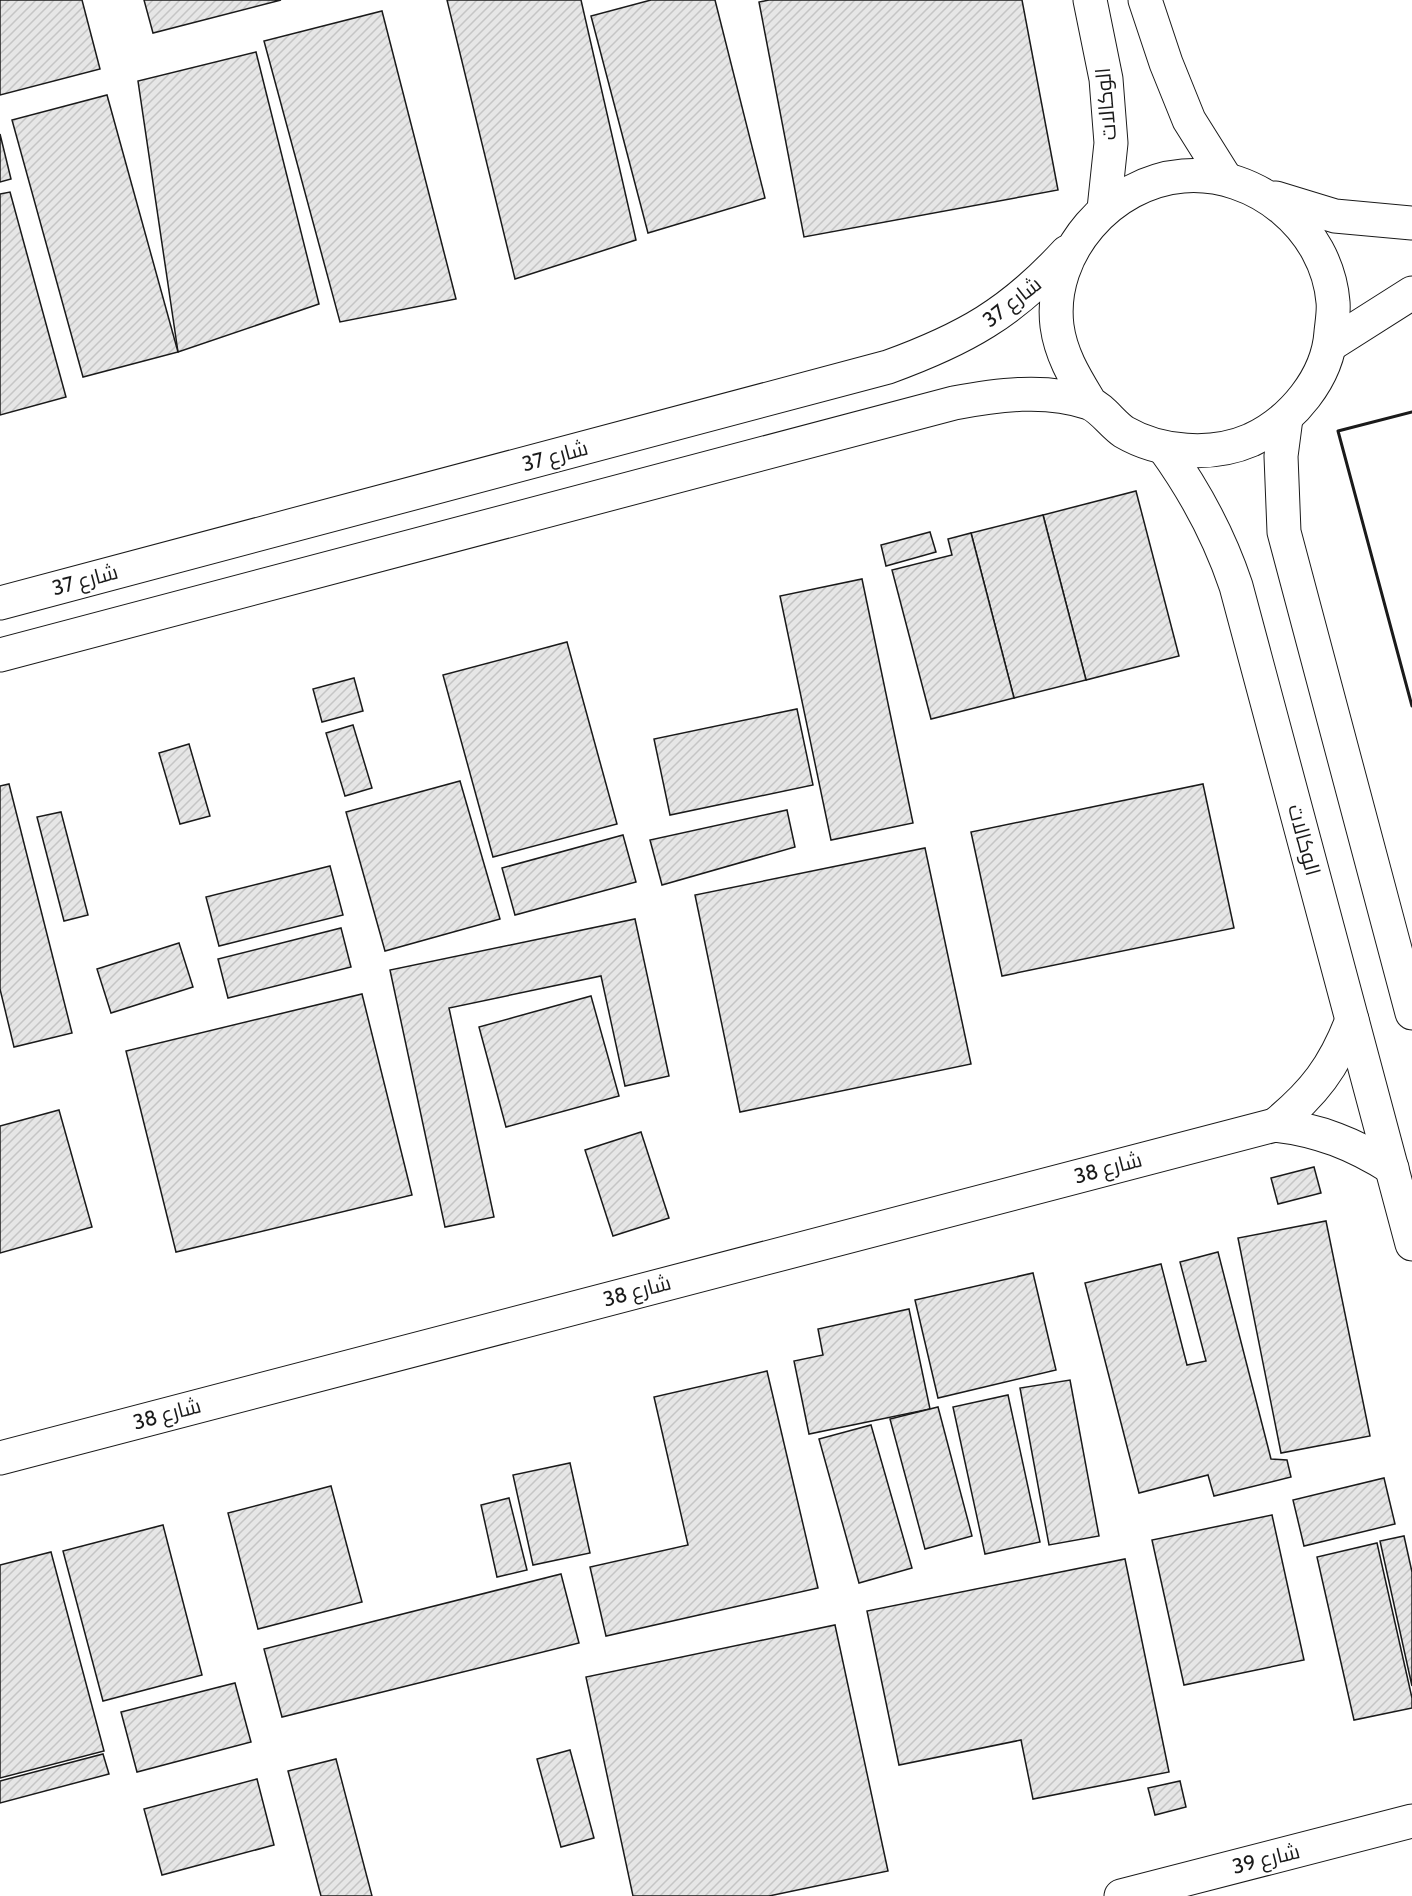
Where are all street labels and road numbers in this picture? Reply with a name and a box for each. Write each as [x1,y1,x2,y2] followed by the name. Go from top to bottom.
[1090,67,1121,141] street label: الوكالات
[977,271,1047,334] street label: شارع 37
[519,435,591,478] street label: شارع 37
[49,559,121,602] street label: شارع 37
[1283,801,1326,878] street label: الوكالات
[1071,1146,1145,1191] street label: شارع 38
[600,1269,674,1314] street label: شارع 38
[130,1392,204,1437] street label: شارع 38
[1230,1838,1303,1881] street label: شارع 39

